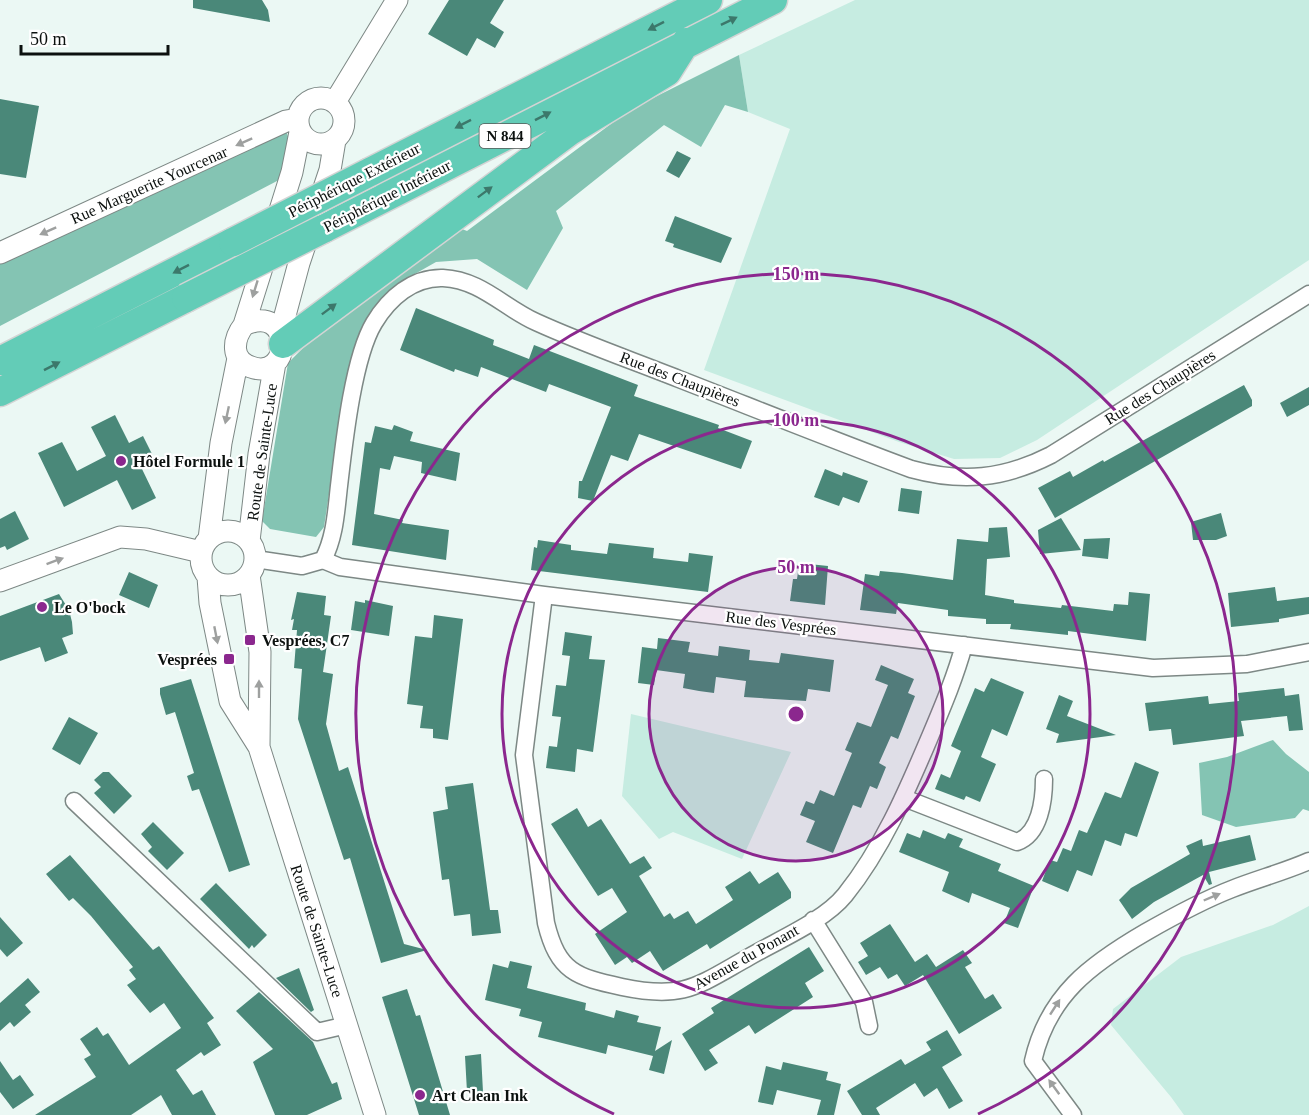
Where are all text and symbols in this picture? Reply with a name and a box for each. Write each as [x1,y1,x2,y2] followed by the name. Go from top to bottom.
[721,17,738,26] one-way arrow
[21,18,168,56] scale bar
[647,21,665,31] one-way arrow
[30,29,67,49] text: 50 m
[535,111,552,120] one-way arrow
[455,120,472,129] one-way arrow
[480,124,530,148] road number: N 844
[236,137,253,146] one-way arrow
[285,139,424,221] street label: Périphérique Extérieur
[68,142,231,228] street label: Rue Marguerite Yourcenar
[320,156,455,236] street label: Périphérique Intérieur
[478,186,493,198] one-way arrow
[38,226,56,236] one-way arrow
[172,264,189,273] one-way arrow
[773,264,819,284] text: 150 m
[250,280,259,298] one-way arrow
[321,303,337,315] one-way arrow
[1102,346,1219,429] street label: Rue des Chaupières
[617,348,742,411] street label: Rue des Chaupières
[44,361,61,370] one-way arrow
[244,382,280,522] street label: Route de Sainte-Luce
[222,406,231,425] one-way arrow
[773,410,819,430] text: 100 m
[133,453,245,470] place label: Hôtel Formule 1
[114,454,128,468] marker: Hôtel Formule 1
[46,555,64,565] one-way arrow
[777,557,815,577] text: 50 m
[54,599,126,616] place label: Le O'bock
[35,600,49,614] marker: Le O'bock
[724,608,837,639] street label: Rue des Vesprées
[212,626,221,645] one-way arrow
[262,632,349,650] place label: Vesprées, C7
[243,633,257,647] marker: Vesprées, C7
[157,651,217,669] place label: Vesprées
[222,652,236,666] marker: Vesprées
[255,679,264,698] one-way arrow
[786,704,806,724] centre of rings
[287,862,347,1000] street label: Route de Sainte-Luce
[1204,892,1222,902] one-way arrow
[691,921,802,993] street label: Avenue du Ponant
[1050,999,1061,1016] one-way arrow
[1048,1080,1060,1095] one-way arrow
[432,1087,528,1104] place label: Art Clean Ink
[413,1088,427,1102] marker: Art Clean Ink

